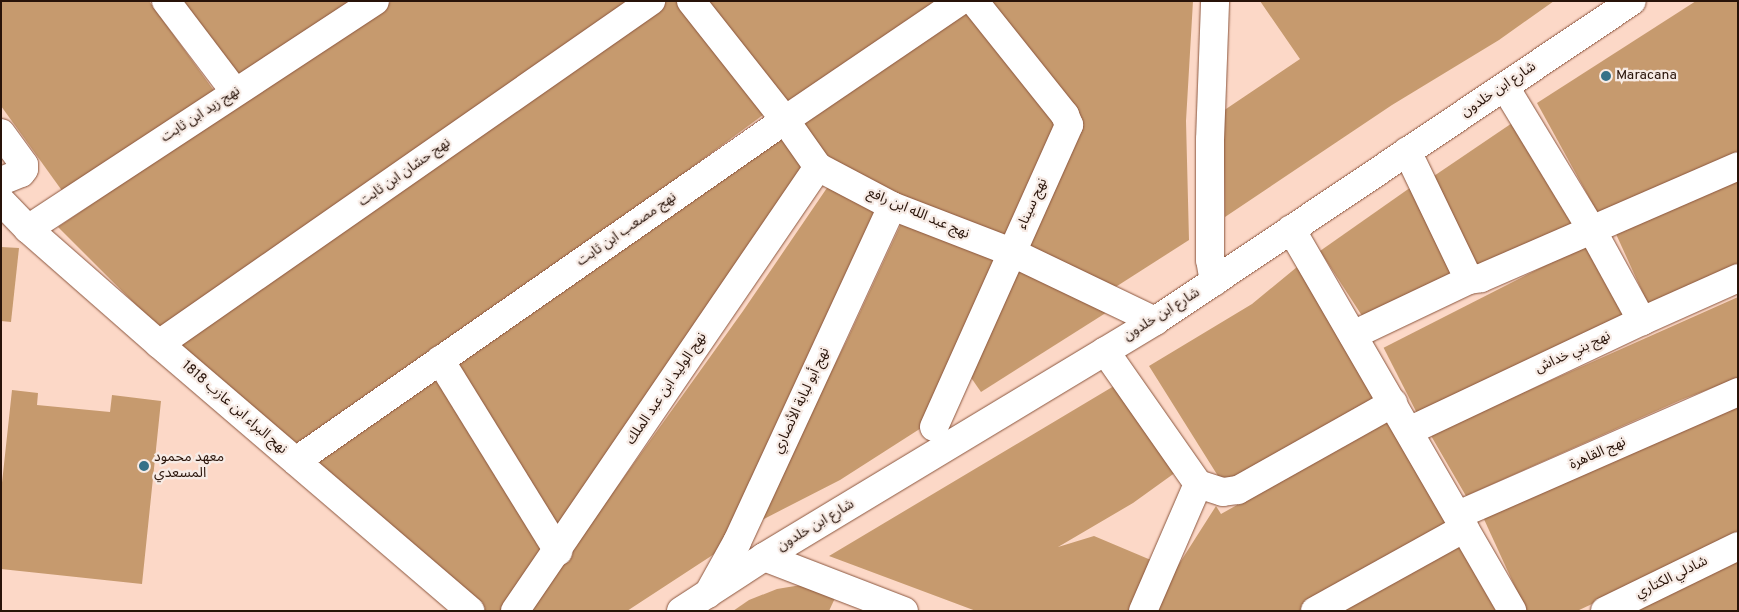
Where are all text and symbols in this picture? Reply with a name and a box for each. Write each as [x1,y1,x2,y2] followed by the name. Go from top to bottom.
[1458,59,1540,121] street label: شارع ابن خلدون
[1616,68,1677,84] place label: Maracana
[1600,70,1612,82] marker: Maracana
[158,83,244,147] street label: نهج زيد ابن ثابت
[356,135,454,211] street label: نهج حسّان ابن ثابت
[1014,176,1052,232] street label: نهج سيناء
[864,185,972,243] street label: نهج عبد الله ابن رافع
[574,189,680,271] street label: نهج مصعب ابن ثابت
[1121,285,1203,345] street label: شارع ابن خلدون
[1533,328,1613,378] street label: نهج بني خداش
[623,330,711,448] street label: نهج الوليد ابن عبد الملك
[770,345,834,457] street label: نهج أبو لبابة الأنصاري
[178,358,290,458] street label: نهج البراء ابن عازب 1818
[1567,434,1629,474] street label: نهج القاهرة
[154,450,224,482] place label: معهد محمود المسعدي
[138,460,150,472] marker: معهد محمود المسعدي
[774,496,858,556] street label: شارع ابن خلدون
[1633,553,1711,603] street label: شادلي الكتاري

